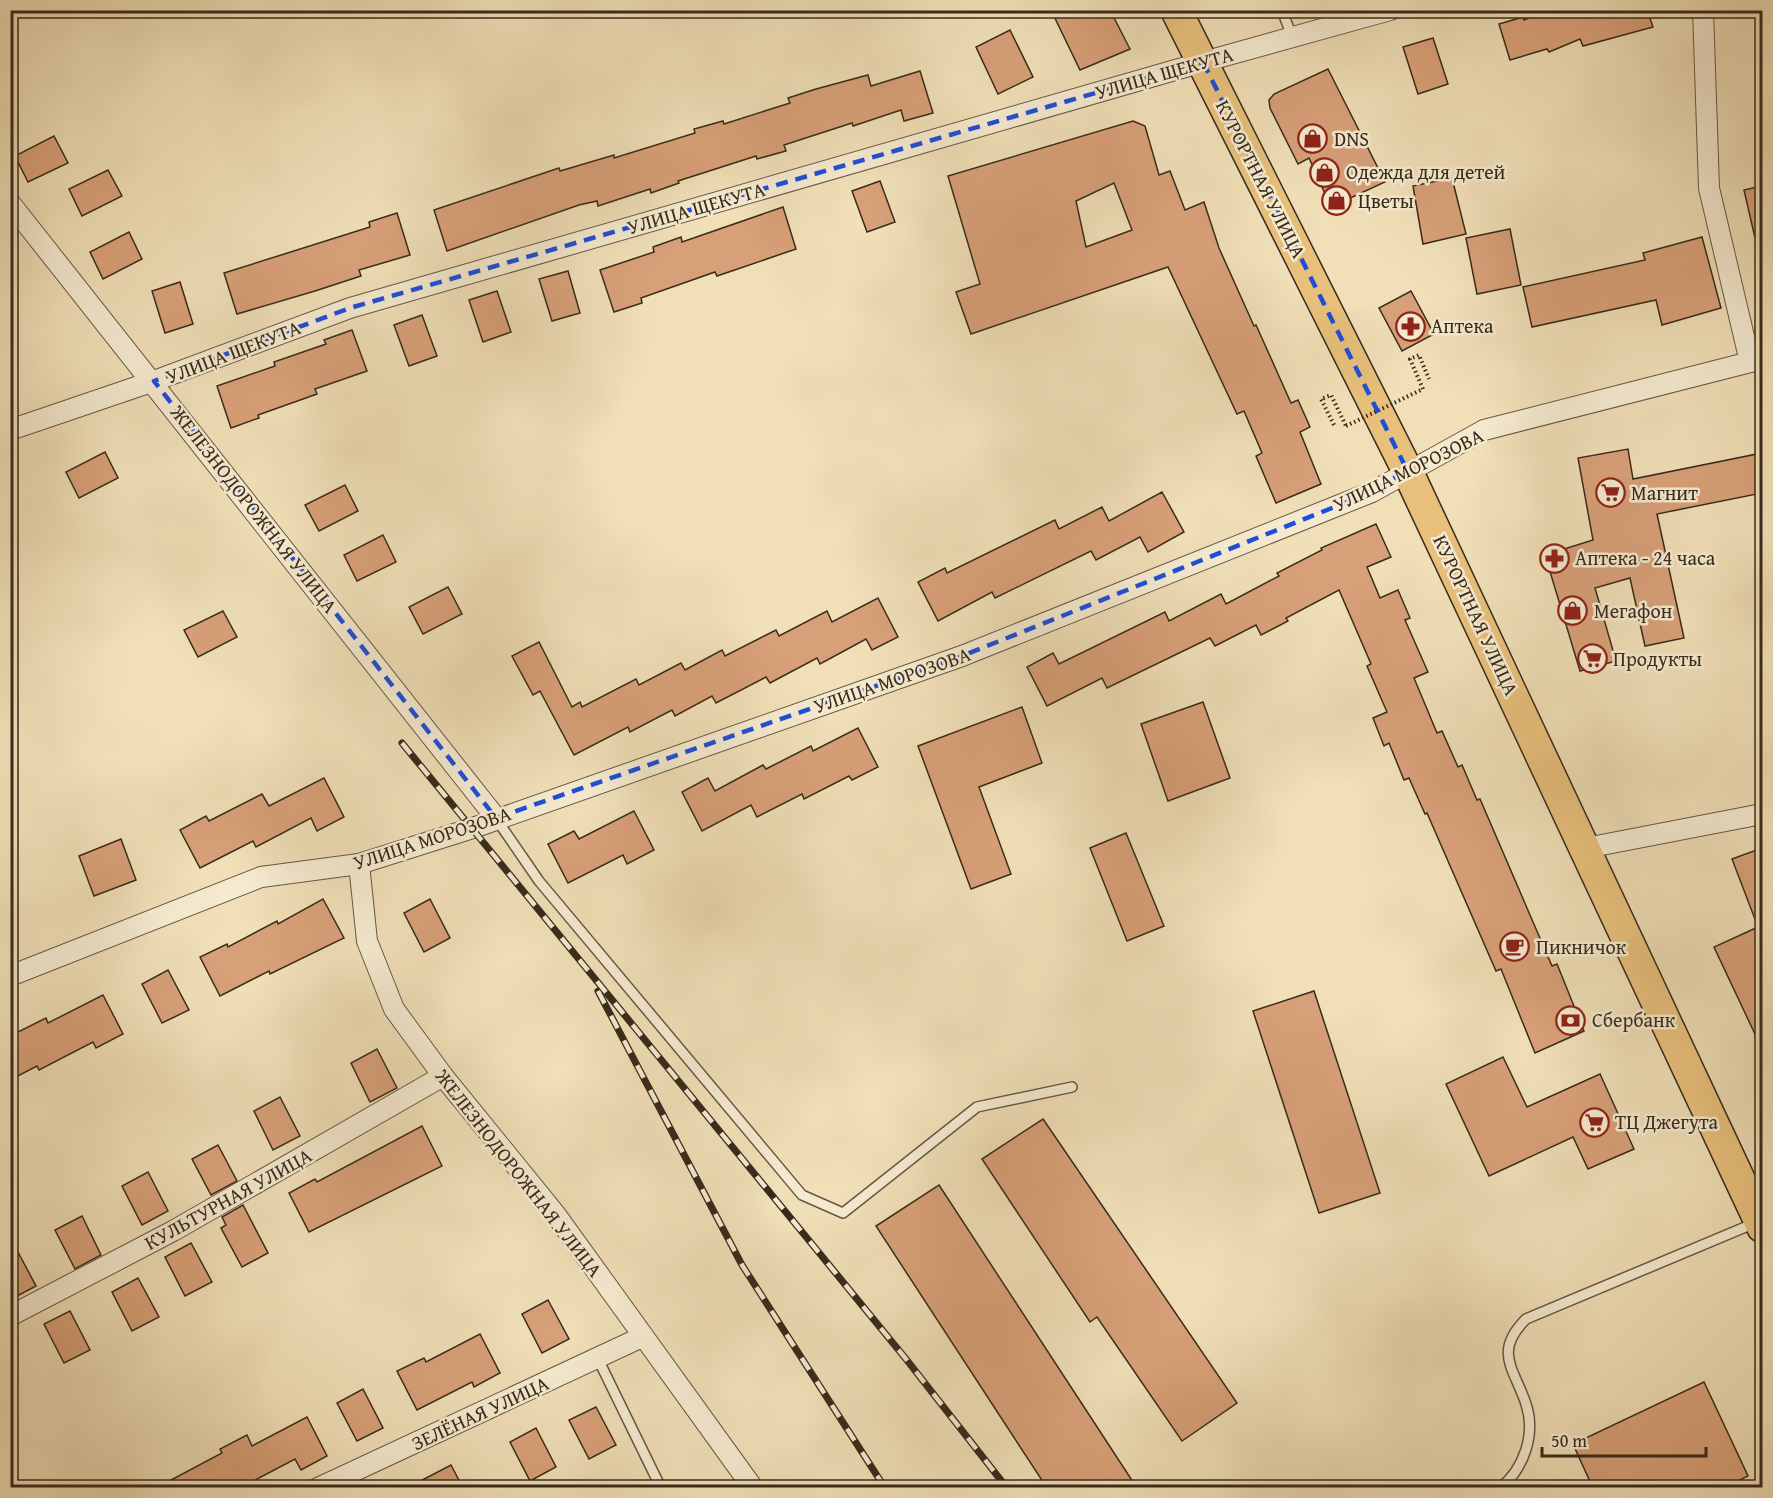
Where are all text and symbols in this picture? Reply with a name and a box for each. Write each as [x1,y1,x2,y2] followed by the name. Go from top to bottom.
[1091,39,1236,106] street label: УЛИЦА ЩЕКУТА
[1209,95,1314,263] street label: КУРОРТНАЯ УЛИЦА
[1297,123,1329,155] shop icon: DNS
[1334,124,1369,153] place label: DNS
[1309,156,1341,188] shop icon: Одежда для детей
[1346,157,1506,186] place label: Одежда для детей
[623,174,768,241] street label: УЛИЦА ЩЕКУТА
[1321,185,1353,217] shop icon: Цветы
[1358,186,1414,215] place label: Цветы
[1394,310,1426,342] pharmacy icon: Аптека
[1431,311,1494,340] place label: Аптека
[161,312,305,391] street label: УЛИЦА ЩЕКУТА
[163,398,345,619] street label: ЖЕЛЕЗНОДОРОЖНАЯ УЛИЦА
[1328,420,1488,519] street label: УЛИЦА МОРОЗОВА
[1594,477,1626,509] supermarket icon: Магнит
[1631,478,1698,507] place label: Магнит
[1426,530,1526,700] street label: КУРОРТНАЯ УЛИЦА
[1538,542,1570,574] pharmacy icon: Аптека - 24 часа
[1575,543,1716,572] place label: Аптека - 24 часа
[1557,595,1589,627] shop icon: Мегафон
[1594,596,1673,625] place label: Мегафон
[809,639,974,720] street label: УЛИЦА МОРОЗОВА
[1576,643,1608,675] supermarket icon: Продукты
[1613,644,1702,673] place label: Продукты
[349,798,515,877] street label: УЛИЦА МОРОЗОВА
[1499,931,1531,963] cafe icon: Пикничок
[1536,932,1627,961] place label: Пикничок
[1555,1004,1587,1036] bank icon: Сбербанк
[1592,1005,1676,1034] place label: Сбербанк
[428,1062,610,1283] street label: ЖЕЛЕЗНОДОРОЖНАЯ УЛИЦА
[1578,1106,1610,1138] supermarket icon: ТЦ Джегута
[1615,1107,1719,1136] place label: ТЦ Джегута
[139,1140,317,1257] street label: КУЛЬТУРНАЯ УЛИЦА
[406,1368,553,1457] street label: ЗЕЛЁНАЯ УЛИЦА
[1542,1420,1706,1458] scale bar
[1551,1427,1587,1454] text: 50 m

